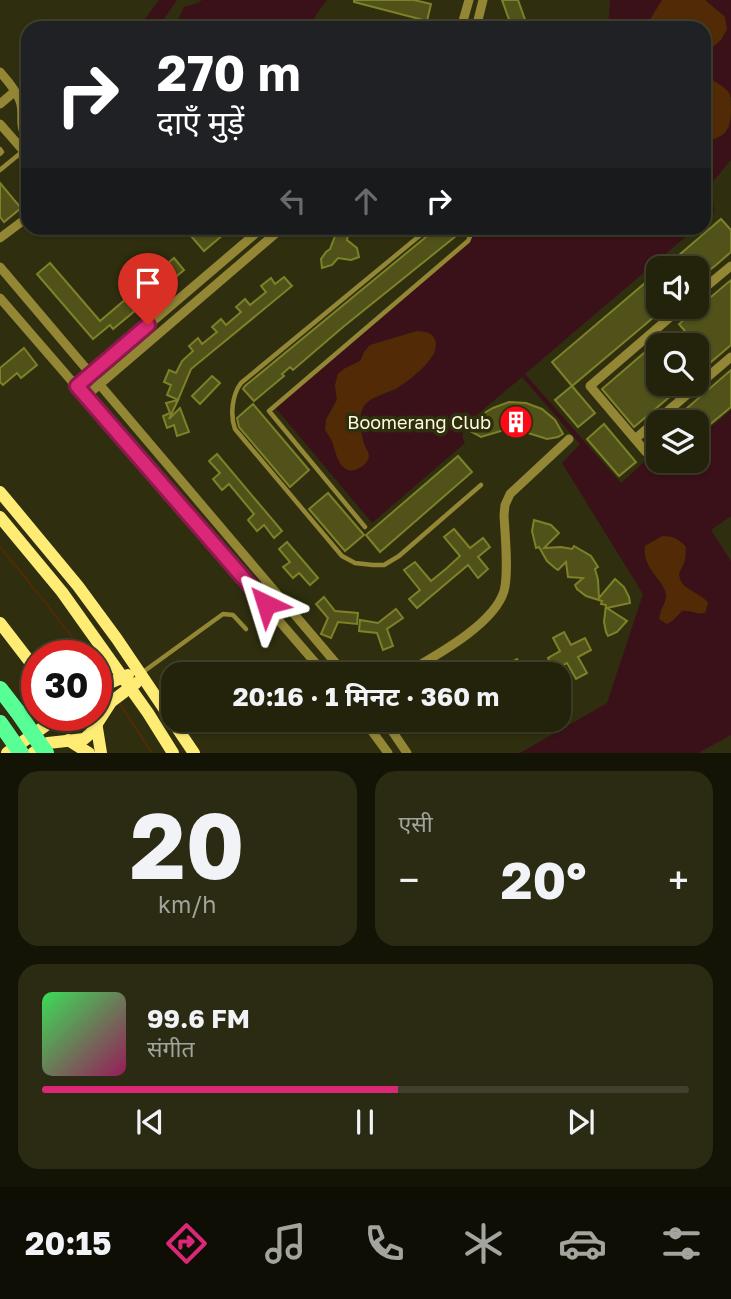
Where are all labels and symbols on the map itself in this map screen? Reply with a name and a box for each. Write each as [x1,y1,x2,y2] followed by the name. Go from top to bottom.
[118,253,178,325] pin
[497,403,535,441] building icon: Boomerang Club
[347,411,491,433] place label: Boomerang Club
[229,567,303,641] position arrow
[21,640,112,731] speed limit sign: 30

